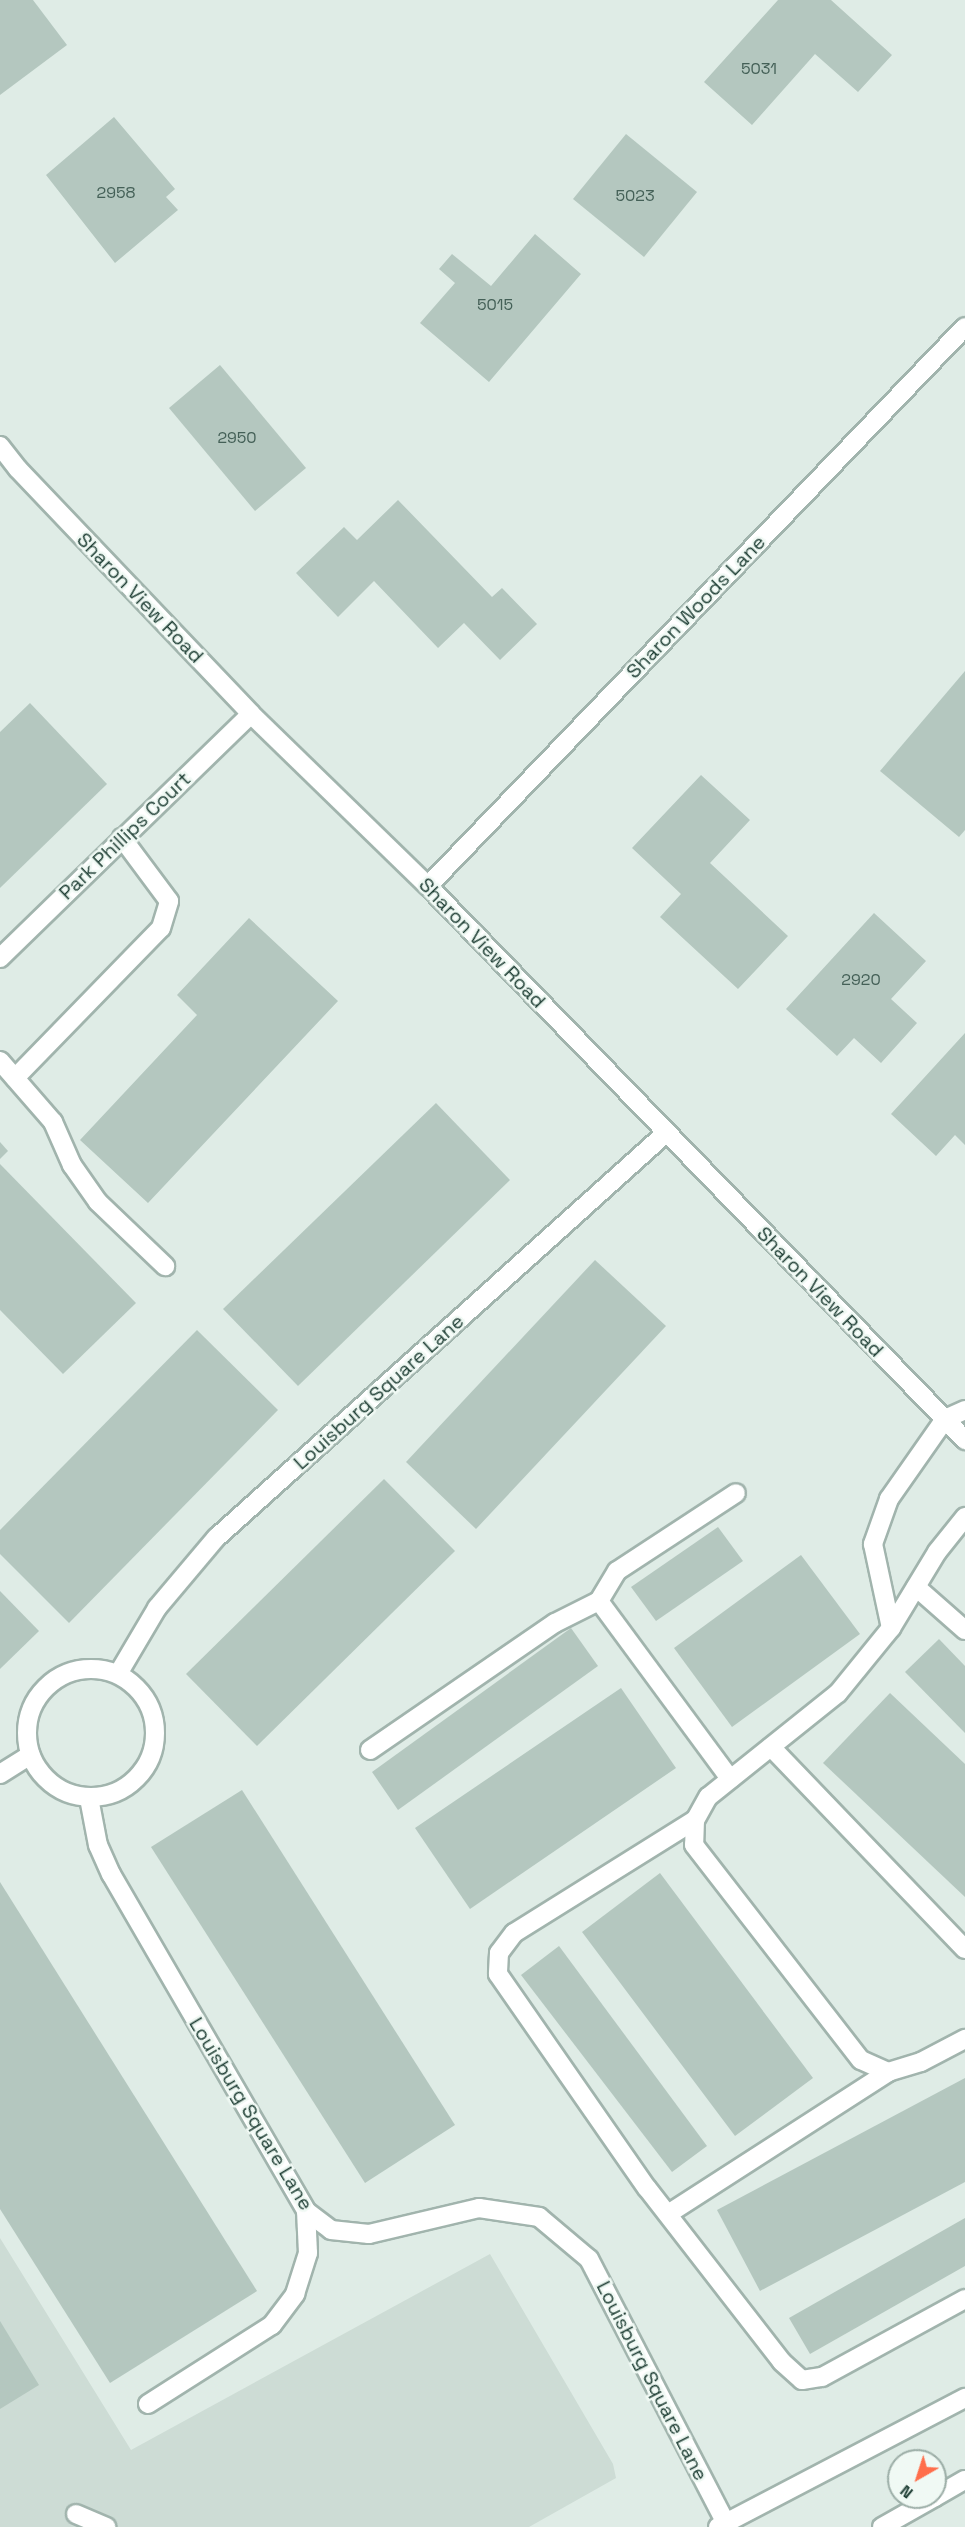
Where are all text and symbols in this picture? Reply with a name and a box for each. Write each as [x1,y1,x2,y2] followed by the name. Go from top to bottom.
[741,59,777,79] house number: 5031
[97,183,135,203] house number: 2958
[615,186,655,206] house number: 5023
[477,295,513,315] house number: 5015
[217,428,257,448] house number: 2950
[72,528,208,668] street label: Sharon View Road
[621,530,771,684] street label: Sharon Woods Lane
[54,767,196,905] street label: Park Phillips Court
[414,873,550,1013] street label: Sharon View Road
[841,970,881,990] house number: 2920
[752,1222,888,1362] street label: Sharon View Road
[289,1309,469,1475] street label: Louisburg Square Lane
[184,2013,318,2215] street label: Louisburg Square Lane
[591,2277,713,2485] street label: Louisburg Square Lane
[887,2449,947,2509] north arrow
[896,2480,917,2503] text: N

